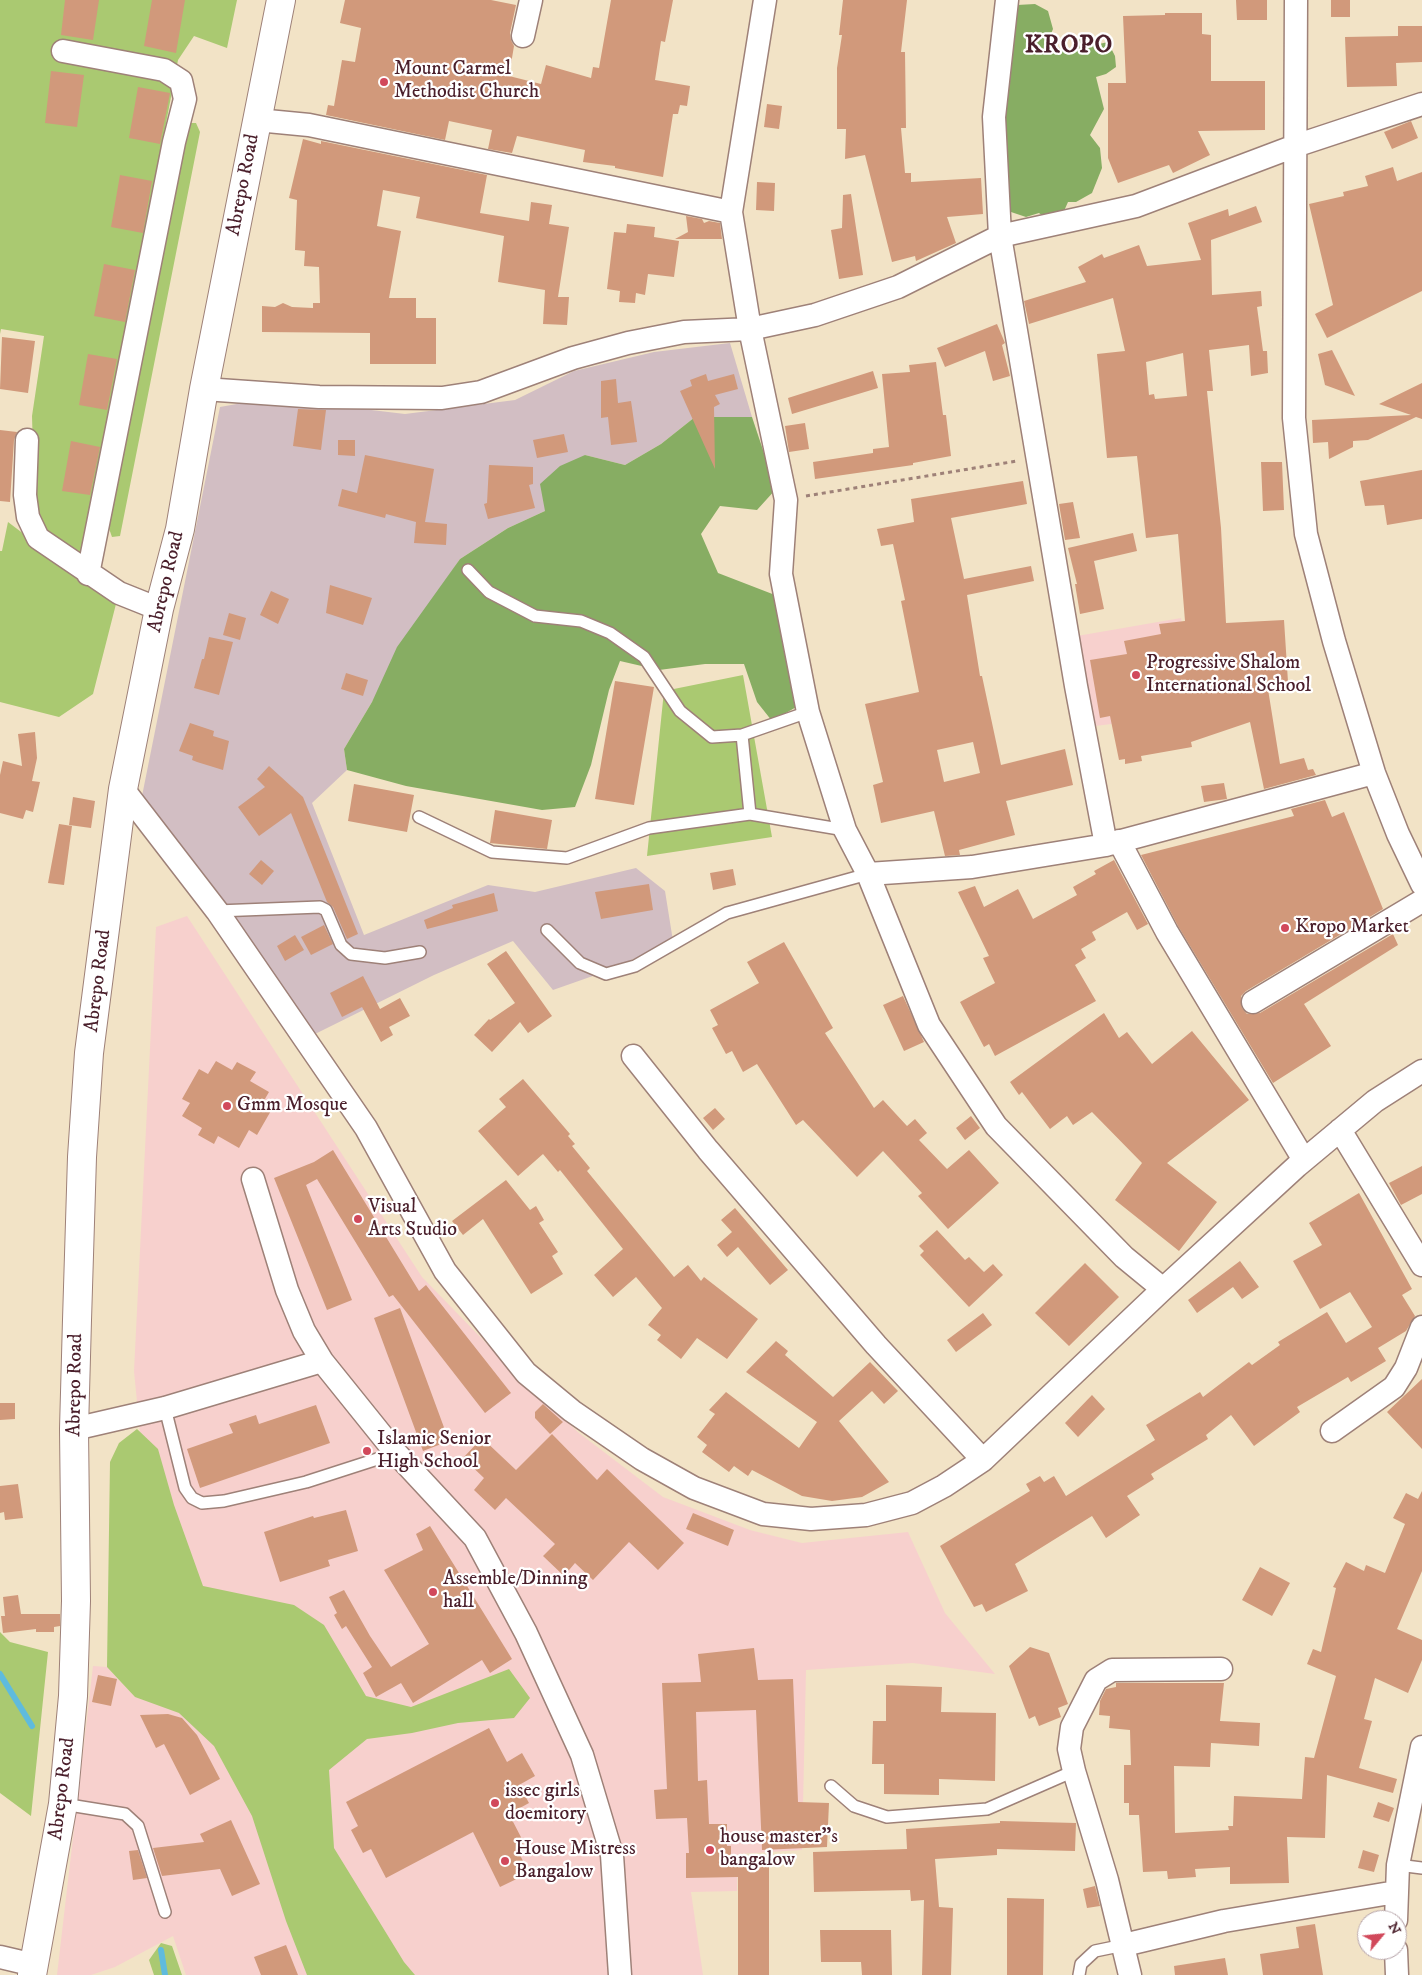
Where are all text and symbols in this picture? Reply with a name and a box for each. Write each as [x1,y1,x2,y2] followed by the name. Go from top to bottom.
[1024,32,1114,62] district label: KROPO
[394,58,539,105] place label: Mount Carmel Methodist Church
[378,76,390,88] marker: Mount Carmel Methodist Church
[222,132,266,238] street label: Abrepo Road
[144,529,190,635] street label: Abrepo Road
[1146,652,1311,699] place label: Progressive Shalom International School
[1130,669,1142,681] marker: Progressive Shalom International School
[1295,916,1409,940] place label: Kropo Market
[1279,922,1291,934] marker: Kropo Market
[81,928,117,1034] street label: Abrepo Road
[237,1094,348,1118] place label: Gmm Mosque
[221,1100,233,1112] marker: Gmm Mosque
[368,1196,457,1243] place label: Visual Arts Studio
[352,1213,364,1225] marker: Visual Arts Studio
[63,1333,89,1437] street label: Abrepo Road
[377,1428,491,1475] place label: Islamic Senior High School
[361,1445,373,1457] marker: Islamic Senior High School
[443,1568,588,1615] place label: Assemble/Dinning hall
[427,1586,439,1598] marker: Assemble/Dinning hall
[45,1736,81,1842] street label: Abrepo Road
[505,1780,586,1827] place label: issec girls doemitory
[489,1797,501,1809] marker: issec girls doemitory
[720,1826,838,1873] place label: house master"s bangalow
[515,1838,636,1885] place label: House Mistress Bangalow
[704,1844,716,1856] marker: house master"s bangalow
[499,1855,511,1867] marker: House Mistress Bangalow
[1357,1910,1407,1960] north arrow
[1384,1919,1405,1938] text: N

